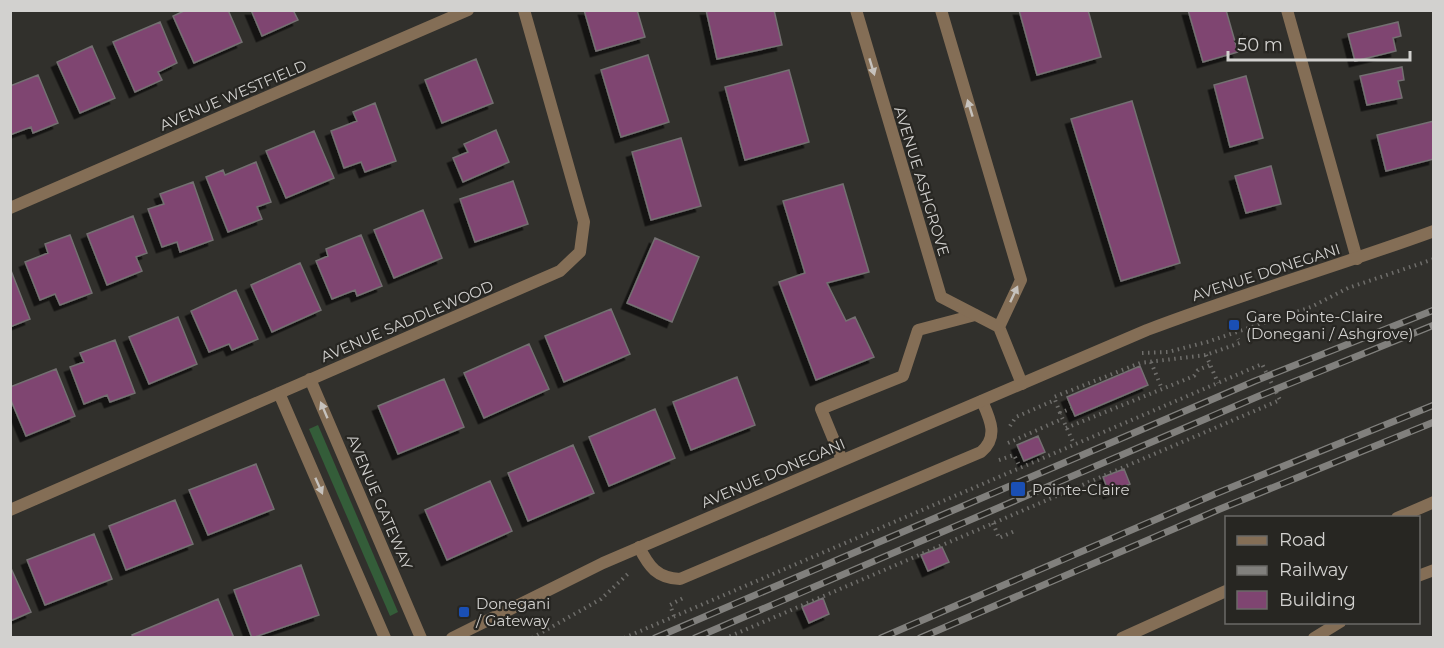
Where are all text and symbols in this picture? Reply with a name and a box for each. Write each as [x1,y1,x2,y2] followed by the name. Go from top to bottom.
[1228,24,1410,62] scale bar
[1237,34,1283,56] text: 50 m
[157,55,309,135] street label: AVENUE WESTFIELD
[868,58,877,76] one-way arrow
[965,99,974,117] one-way arrow
[890,104,954,258] street label: AVENUE ASHGROVE
[1189,239,1343,305] street label: AVENUE DONEGANI
[318,276,496,366] street label: AVENUE SADDLEWOOD
[1010,286,1019,303] one-way arrow
[1246,307,1413,343] place label: Gare Pointe-Claire (Donegani / Ashgrove)
[1227,318,1241,332] marker: Gare Pointe-Claire (Donegani / Ashgrove)
[319,401,328,419] one-way arrow
[343,432,417,573] street label: AVENUE GATEWAY
[698,434,848,512] street label: AVENUE DONEGANI
[314,477,324,495] one-way arrow
[1009,480,1027,498] marker: Pointe-Claire
[1032,480,1129,499] place label: Pointe-Claire
[1225,516,1420,624] legend
[1279,529,1326,551] text: Road
[1279,559,1348,581] text: Railway
[1279,589,1356,611] text: Building
[475,594,551,630] place label: Donegani / Gateway
[457,605,471,619] marker: Donegani / Gateway

